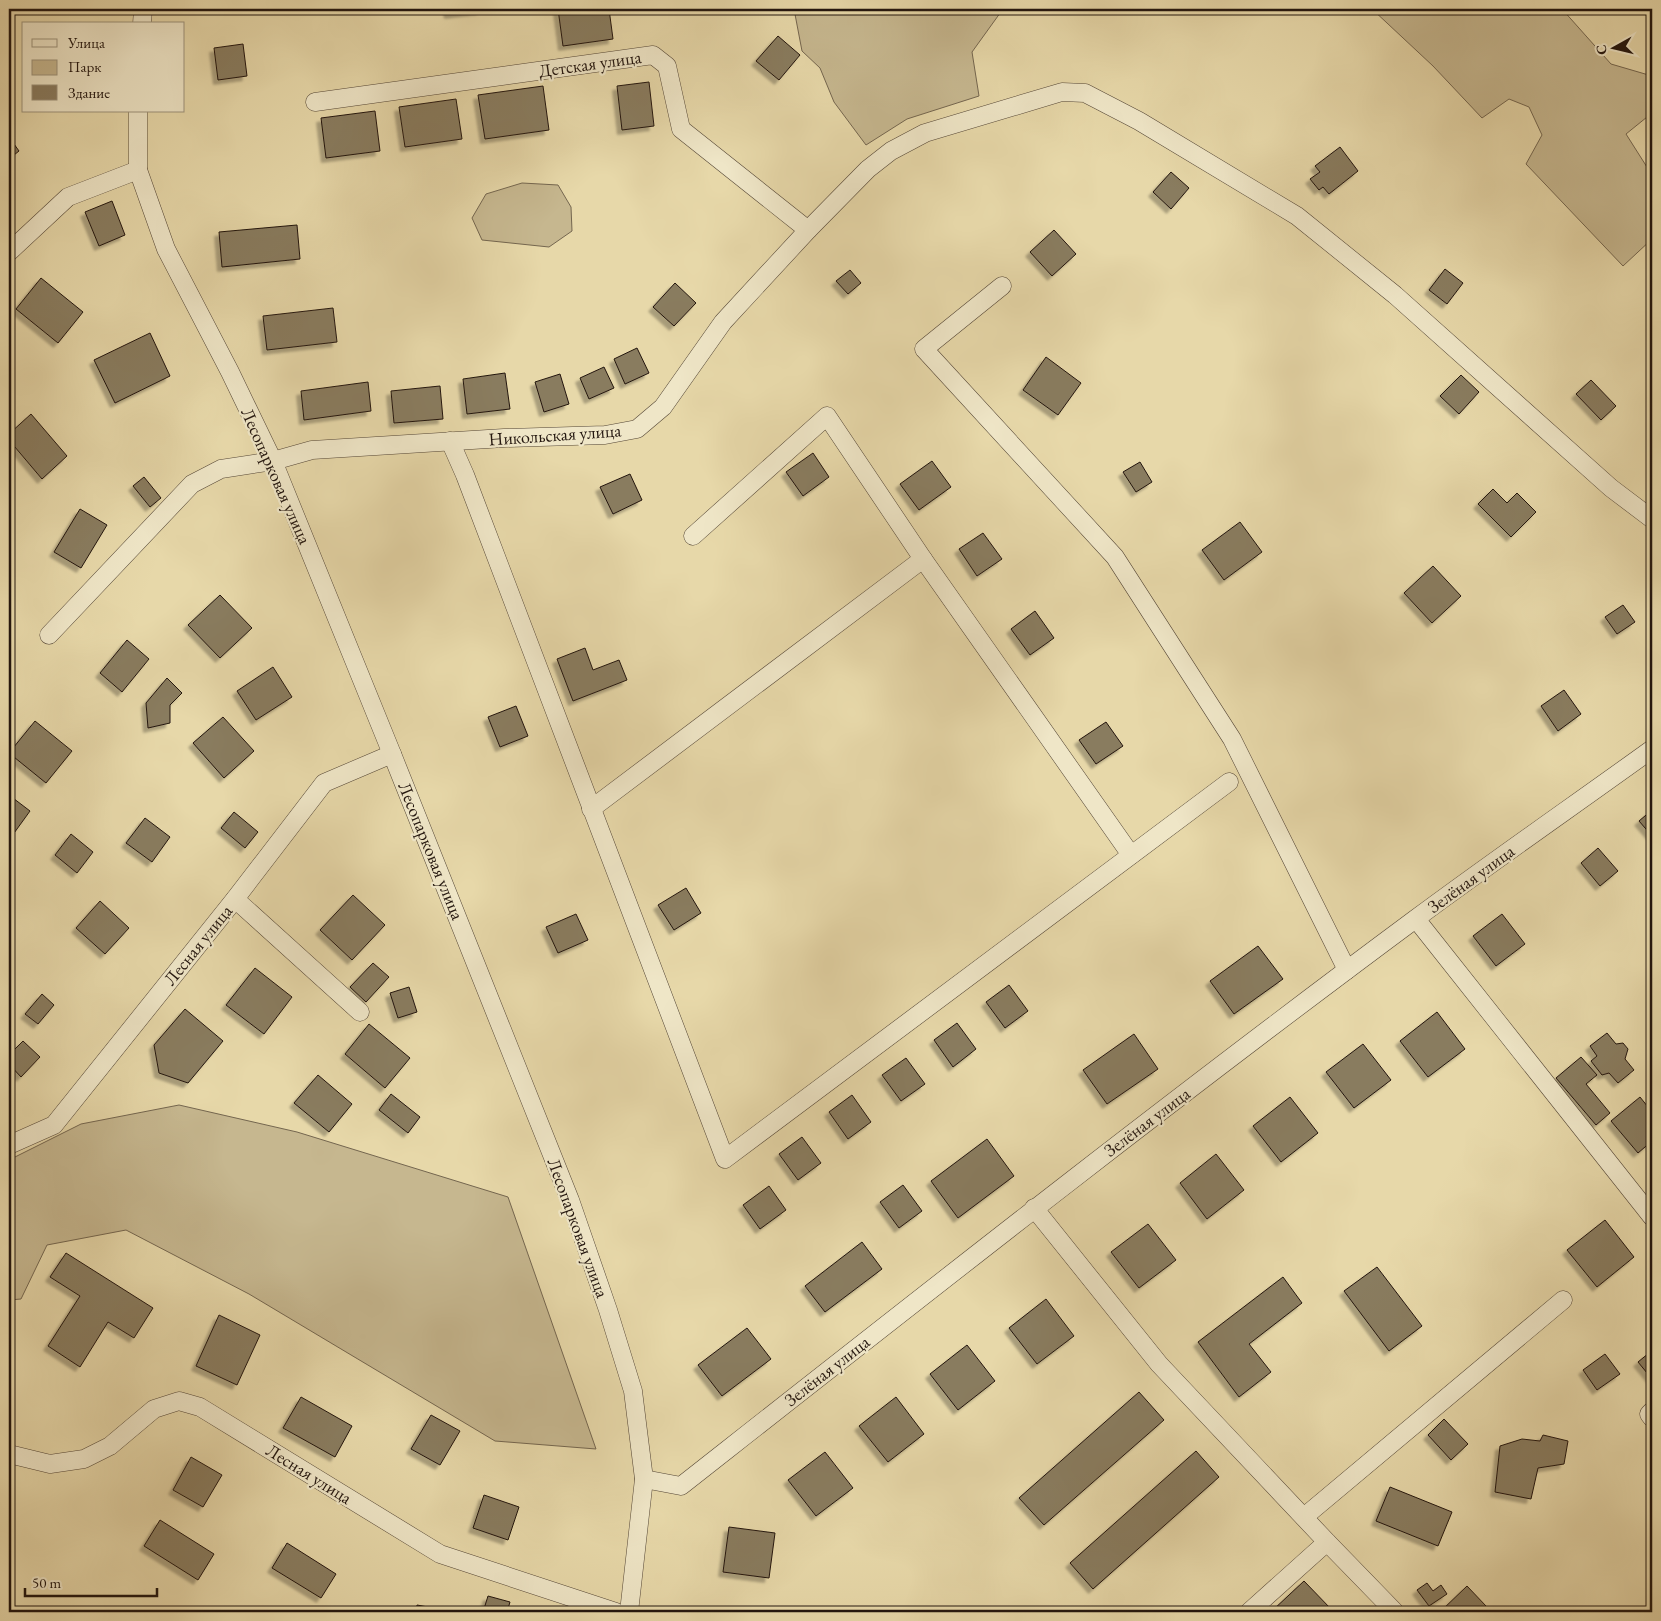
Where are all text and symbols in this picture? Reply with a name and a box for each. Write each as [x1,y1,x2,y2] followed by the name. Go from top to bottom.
[22,22,185,112] legend
[1588,22,1638,72] north arrow
[67,33,105,52] text: Улица
[1592,44,1611,56] text: С
[537,45,644,82] street label: Детская улица
[68,57,101,76] text: Парк
[68,83,110,102] text: Здание
[236,404,317,548] street label: Лесопарковая улица
[488,418,623,451] street label: Никольская улица
[393,778,470,924] street label: Лесопарковая улица
[1423,839,1519,918] street label: Зелёная улица
[158,899,238,990] street label: Лесная улица
[1099,1081,1195,1162] street label: Зелёная улица
[543,1155,615,1301] street label: Лесопарковая улица
[779,1330,875,1411] street label: Зелёная улица
[262,1438,357,1509] street label: Лесная улица
[25,1566,158,1598] scale bar
[32,1573,61,1592] text: 50 m

